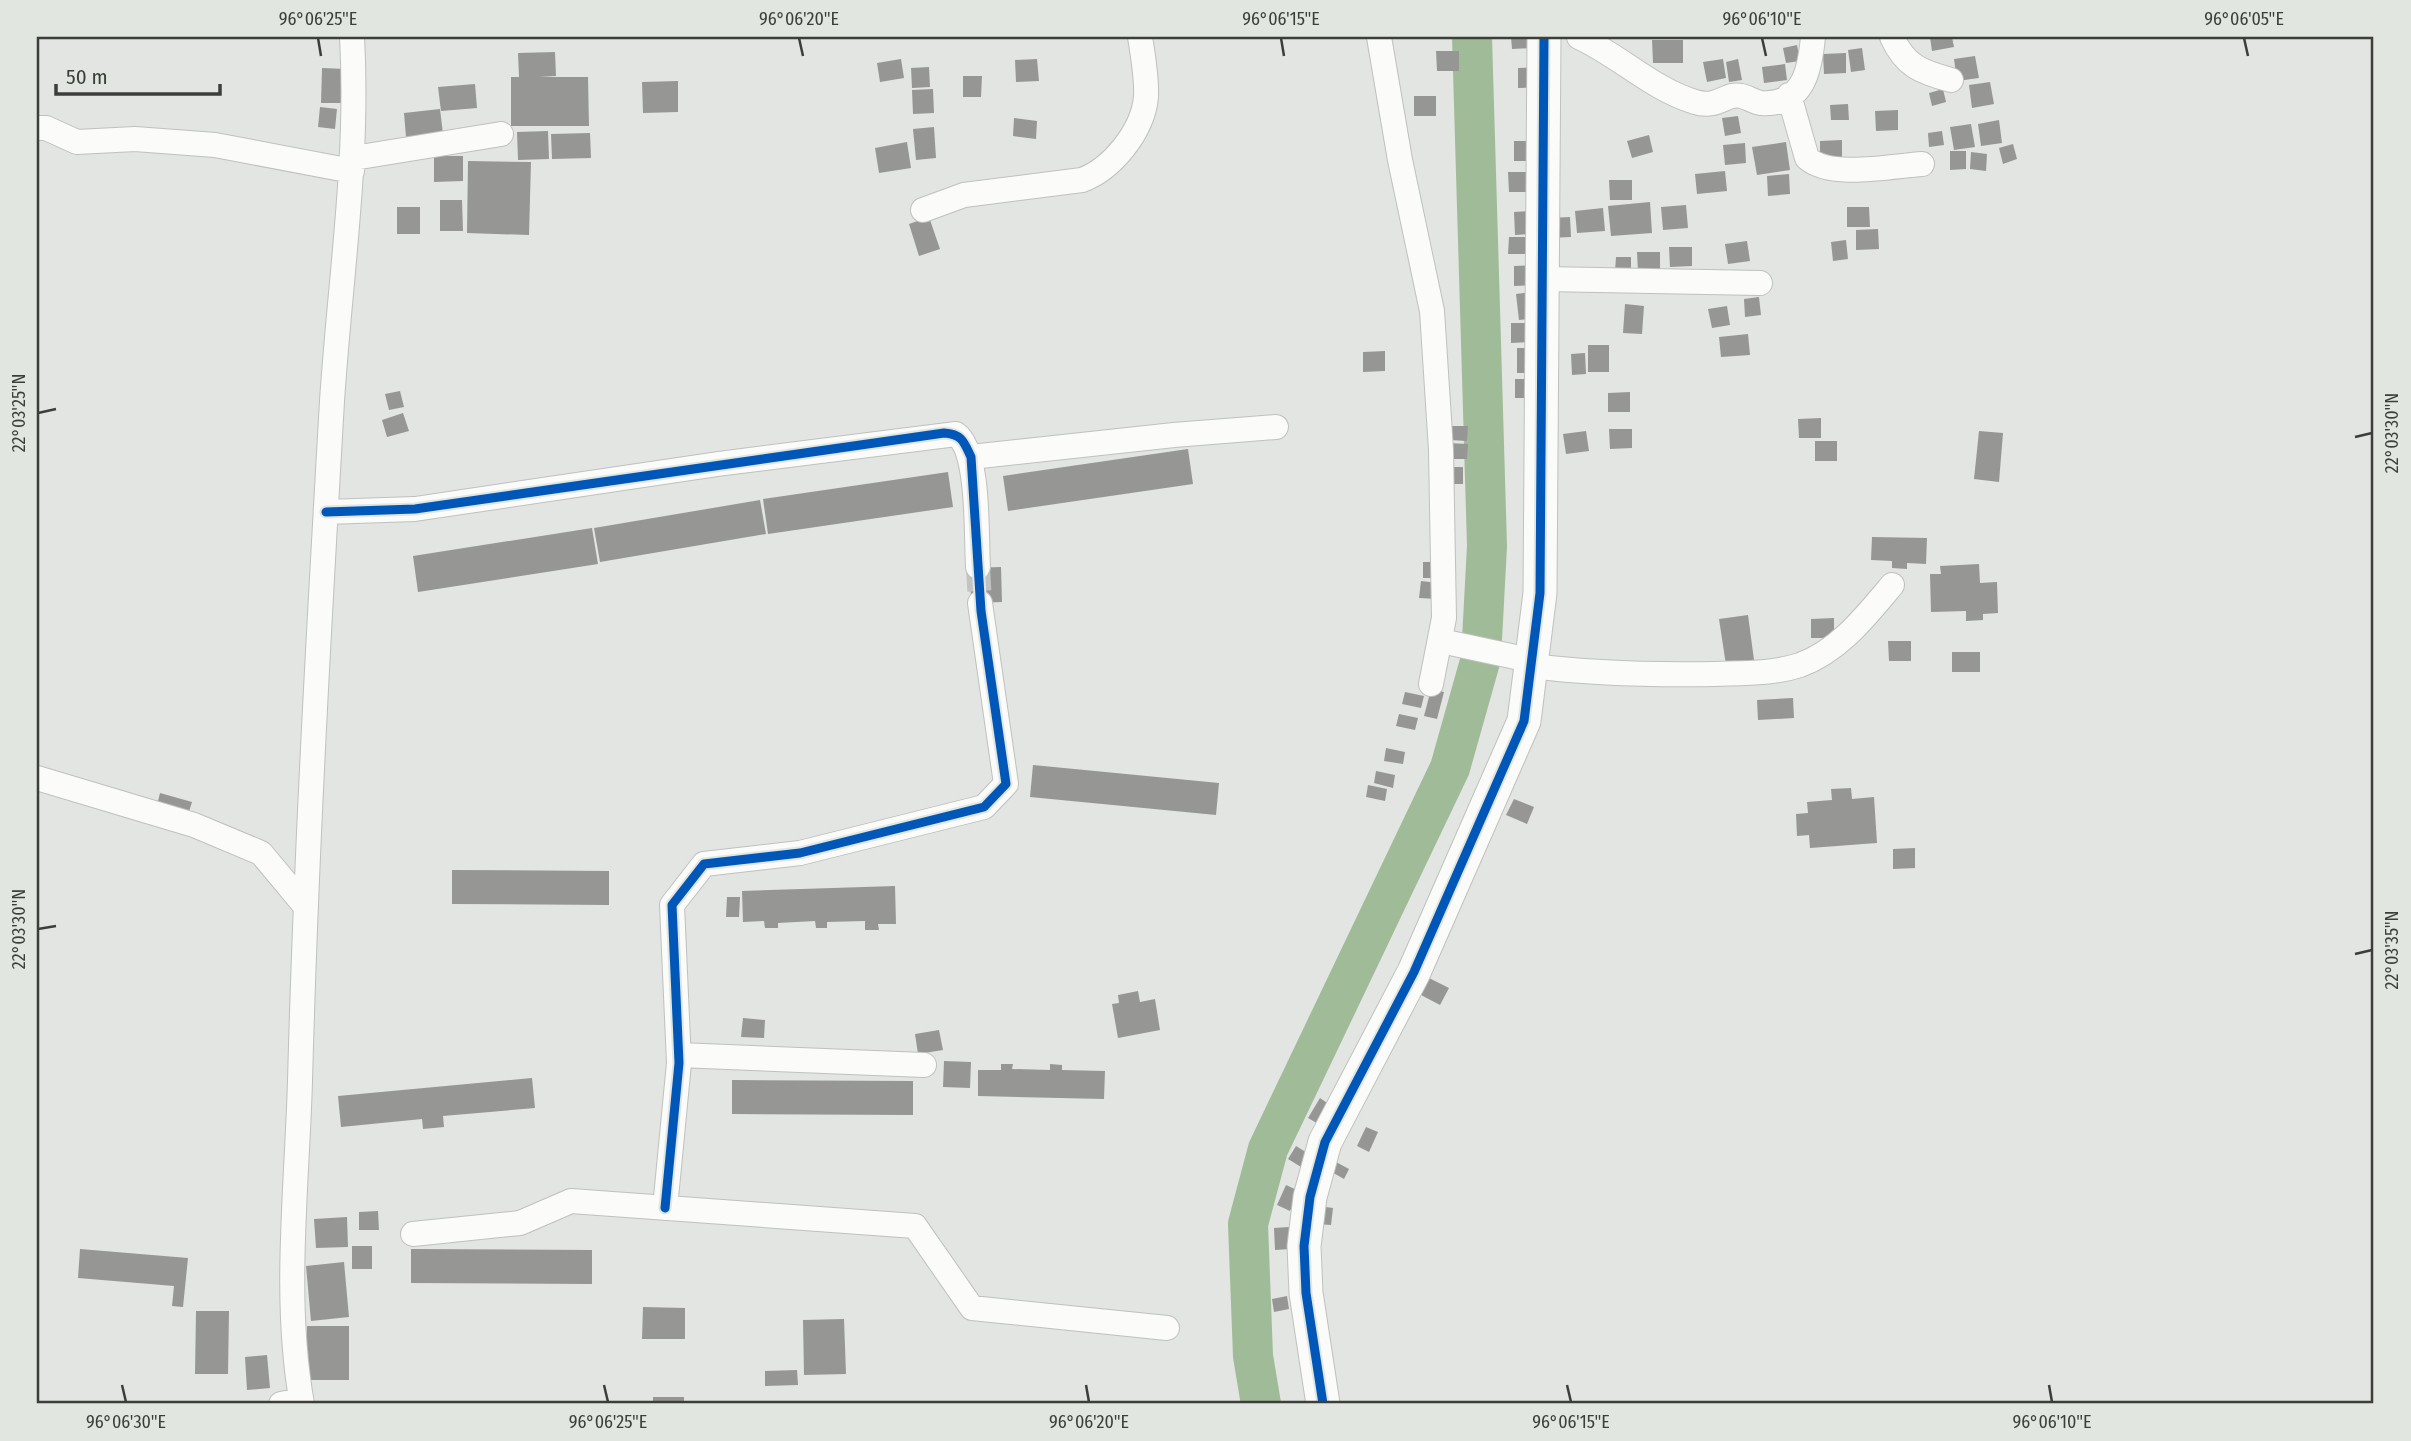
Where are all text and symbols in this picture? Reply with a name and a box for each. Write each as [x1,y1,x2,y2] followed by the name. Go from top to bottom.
[279,8,357,30] text: 96°06'25"E
[759,8,839,30] text: 96°06'20"E
[1242,8,1320,30] text: 96°06'15"E
[1723,8,1801,30] text: 96°06'10"E
[2204,8,2284,30] text: 96°06'05"E
[56,52,220,96] scale bar
[66,64,108,90] text: 50 m
[8,374,30,452] text: 22°03'25"N
[2381,393,2403,473] text: 22°03'30"N
[8,889,30,969] text: 22°03'30"N
[2381,911,2403,989] text: 22°03'35"N
[86,1411,166,1433] text: 96°06'30"E
[569,1411,647,1433] text: 96°06'25"E
[1049,1411,1129,1433] text: 96°06'20"E
[1532,1411,1610,1433] text: 96°06'15"E
[2013,1411,2091,1433] text: 96°06'10"E

